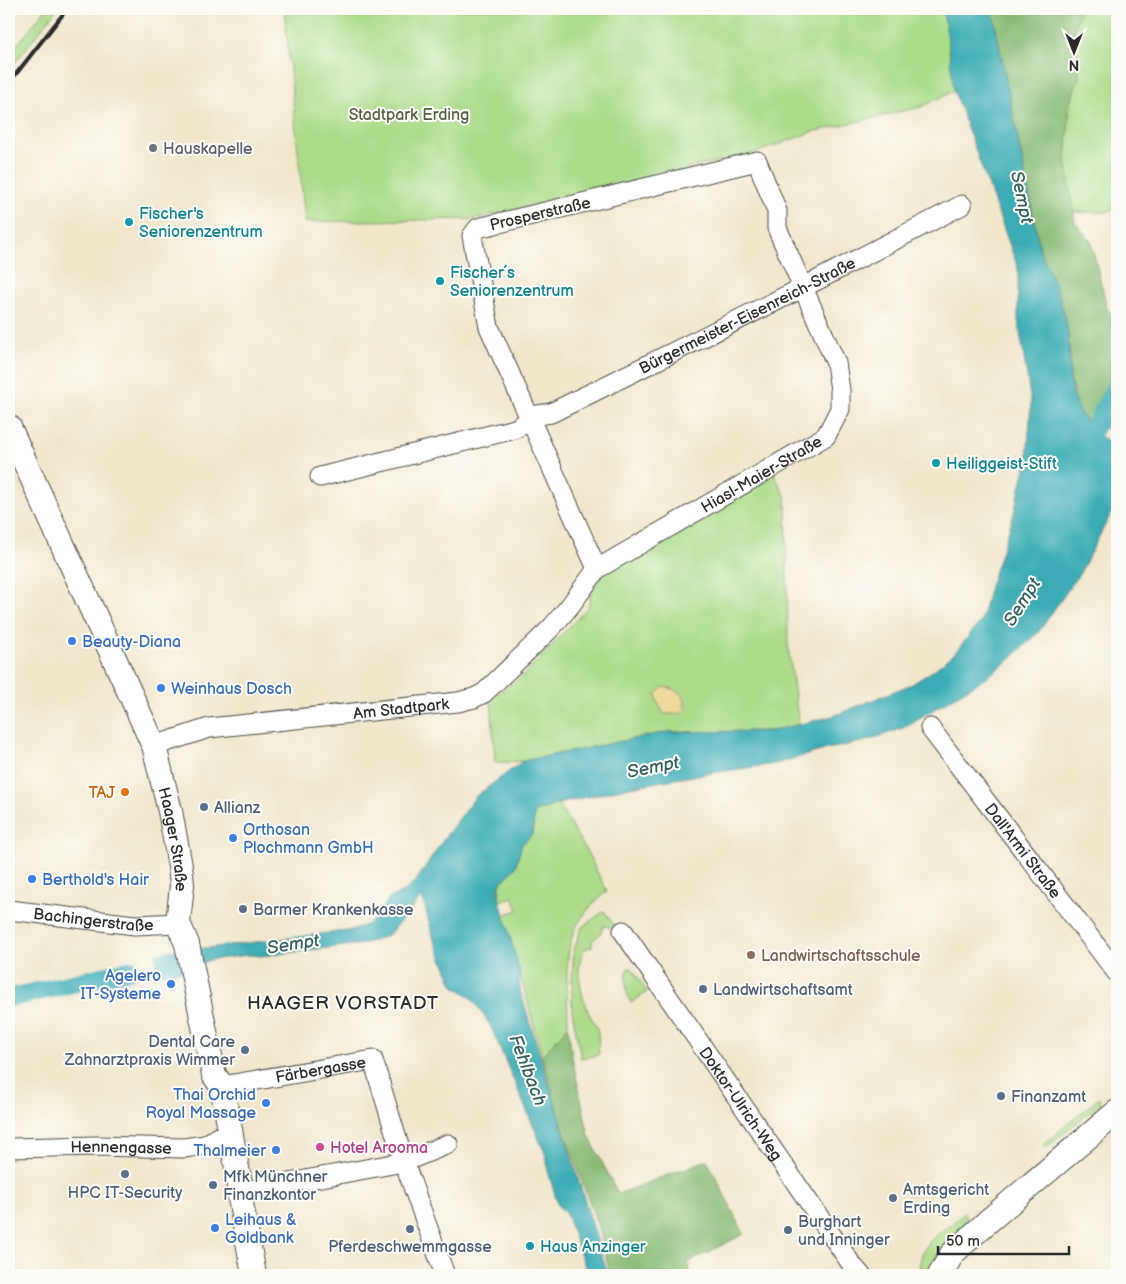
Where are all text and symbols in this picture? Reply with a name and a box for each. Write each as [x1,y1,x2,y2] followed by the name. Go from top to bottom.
[1048,28,1098,78] north arrow
[1069,56,1079,73] text: N
[349,106,469,125] park label: Stadtpark Erding
[163,140,253,159] place label: Hauskapelle
[147,142,159,154] marker: Hauskapelle
[1006,169,1037,226] water label: Sempt
[488,194,593,235] street label: Prosperstraße
[139,205,263,242] place label: Fischer's Seniorenzentrum
[123,216,135,228] marker: Fischer's Seniorenzentrum
[636,254,860,379] street label: Bürgermeister-Eisenreich-Straße
[450,264,574,301] place label: Fischer´s Seniorenzentrum
[434,275,446,287] marker: Fischer´s Seniorenzentrum
[698,432,826,517] street label: Hiasl-Maier-Straße
[946,455,1057,474] place label: Heiliggeist-Stift
[930,457,942,469] marker: Heiliggeist-Stift
[1000,574,1046,630] water label: Sempt
[82,633,181,652] place label: Beauty-Diana
[66,635,78,647] marker: Beauty-Diana
[171,680,292,699] place label: Weinhaus Dosch
[155,682,167,694] marker: Weinhaus Dosch
[352,695,450,724] street label: Am Stadtpark
[625,752,681,783] water label: Sempt
[89,784,115,803] place label: TAJ
[154,785,190,893] street label: Haager Straße
[119,786,131,798] marker: TAJ
[214,799,261,818] place label: Allianz
[980,800,1065,903] street label: Dall'Armi Straße
[198,801,210,813] marker: Allianz
[243,821,374,858] place label: Orthosan Plochmann GmbH
[227,832,239,844] marker: Orthosan Plochmann GmbH
[42,871,149,890] place label: Berthold's Hair
[26,873,38,885] marker: Berthold's Hair
[253,901,414,920] place label: Barmer Krankenkasse
[237,903,249,915] marker: Barmer Krankenkasse
[32,905,154,936] street label: Bachingerstraße
[265,930,321,959] water label: Sempt
[761,947,921,966] place label: Landwirtschaftsschule
[745,949,757,961] marker: Landwirtschaftsschule
[81,967,162,1004] place label: Agelero IT-Systeme
[165,978,177,990] marker: Agelero IT-Systeme
[713,981,853,1000] place label: Landwirtschaftsamt
[697,983,709,995] marker: Landwirtschaftsamt
[247,992,439,1015] district label: HAAGER VORSTADT
[504,1032,551,1109] water label: Fehlbach
[64,1033,235,1070] place label: Dental Care Zahnarztpraxis Wimmer
[239,1044,251,1056] marker: Dental Care Zahnarztpraxis Wimmer
[694,1044,786,1165] street label: Doktor-Ulrich-Weg
[274,1053,368,1088] street label: Färbergasse
[145,1086,257,1123] place label: Thai Orchid Royal Massage
[1011,1088,1086,1107] place label: Finanzamt
[995,1090,1007,1102] marker: Finanzamt
[260,1097,272,1109] marker: Thai Orchid Royal Massage
[70,1138,172,1159] street label: Hennengasse
[330,1139,428,1158] place label: Hotel Arooma
[314,1141,326,1153] marker: Hotel Arooma
[194,1142,266,1161] place label: Thalmeier
[270,1144,282,1156] marker: Thalmeier
[119,1168,131,1180] marker: HPC IT-Security
[223,1168,328,1205] place label: Mfk Münchner Finanzkontor
[207,1179,219,1191] marker: Mfk Münchner Finanzkontor
[903,1181,989,1218] place label: Amtsgericht Erding
[68,1184,183,1203] place label: HPC IT-Security
[887,1192,899,1204] marker: Amtsgericht Erding
[225,1211,297,1248] place label: Leihaus & Goldbank
[798,1213,890,1250] place label: Burghart und Inninger
[209,1222,221,1234] marker: Leihaus & Goldbank
[404,1223,416,1235] marker: Pferdeschwemmgasse
[782,1224,794,1236] marker: Burghart und Inninger
[938,1224,1070,1256] scale bar
[946,1232,980,1251] text: 50 m
[328,1238,492,1257] place label: Pferdeschwemmgasse
[540,1238,646,1257] place label: Haus Anzinger
[524,1240,536,1252] marker: Haus Anzinger

